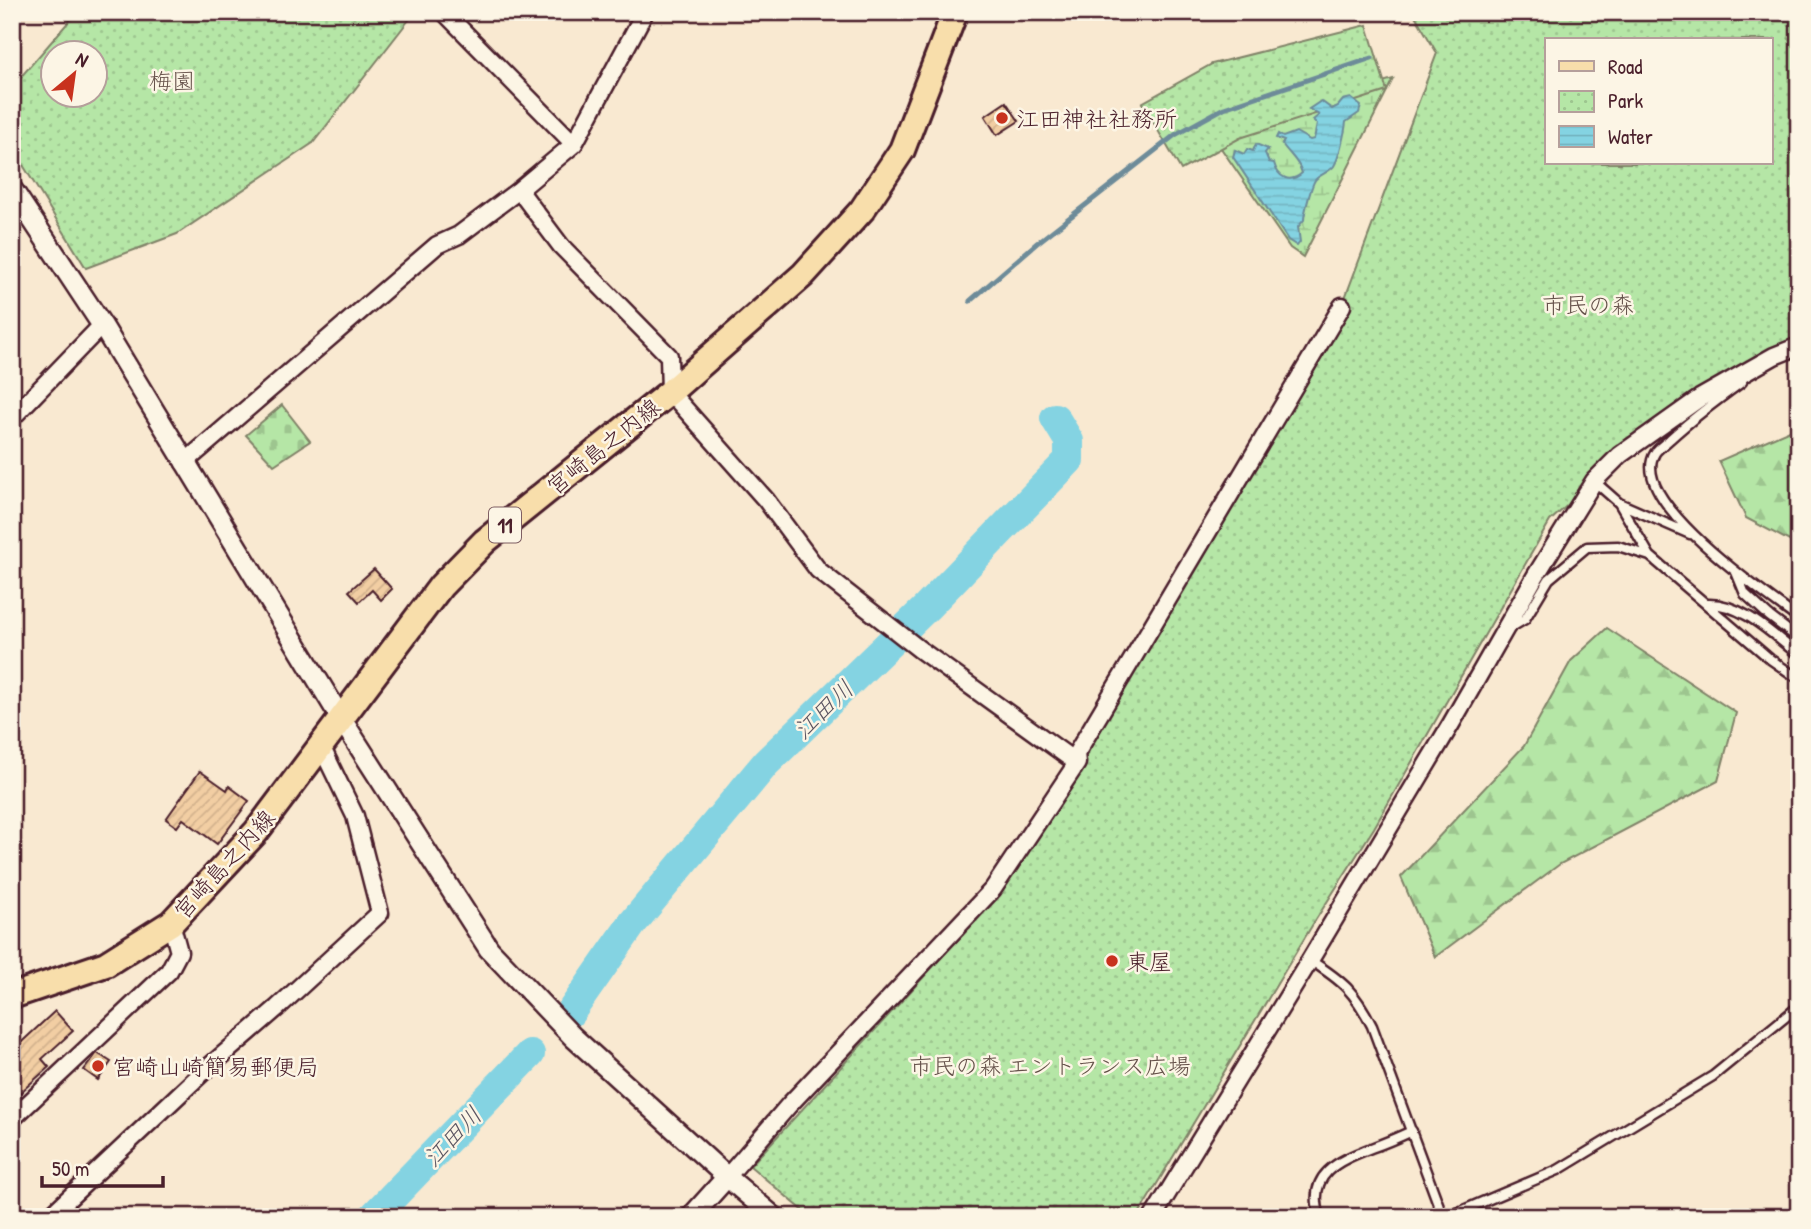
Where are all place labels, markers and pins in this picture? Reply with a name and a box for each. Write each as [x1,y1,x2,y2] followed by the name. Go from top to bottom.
[1016,103,1177,134] place label: 江田神社社務所
[994,110,1010,126] marker: 江田神社社務所
[1126,946,1172,977] place label: 東屋
[1104,953,1120,969] marker: 東屋
[112,1051,319,1082] place label: 宮崎山崎簡易郵便局
[90,1058,106,1074] marker: 宮崎山崎簡易郵便局

